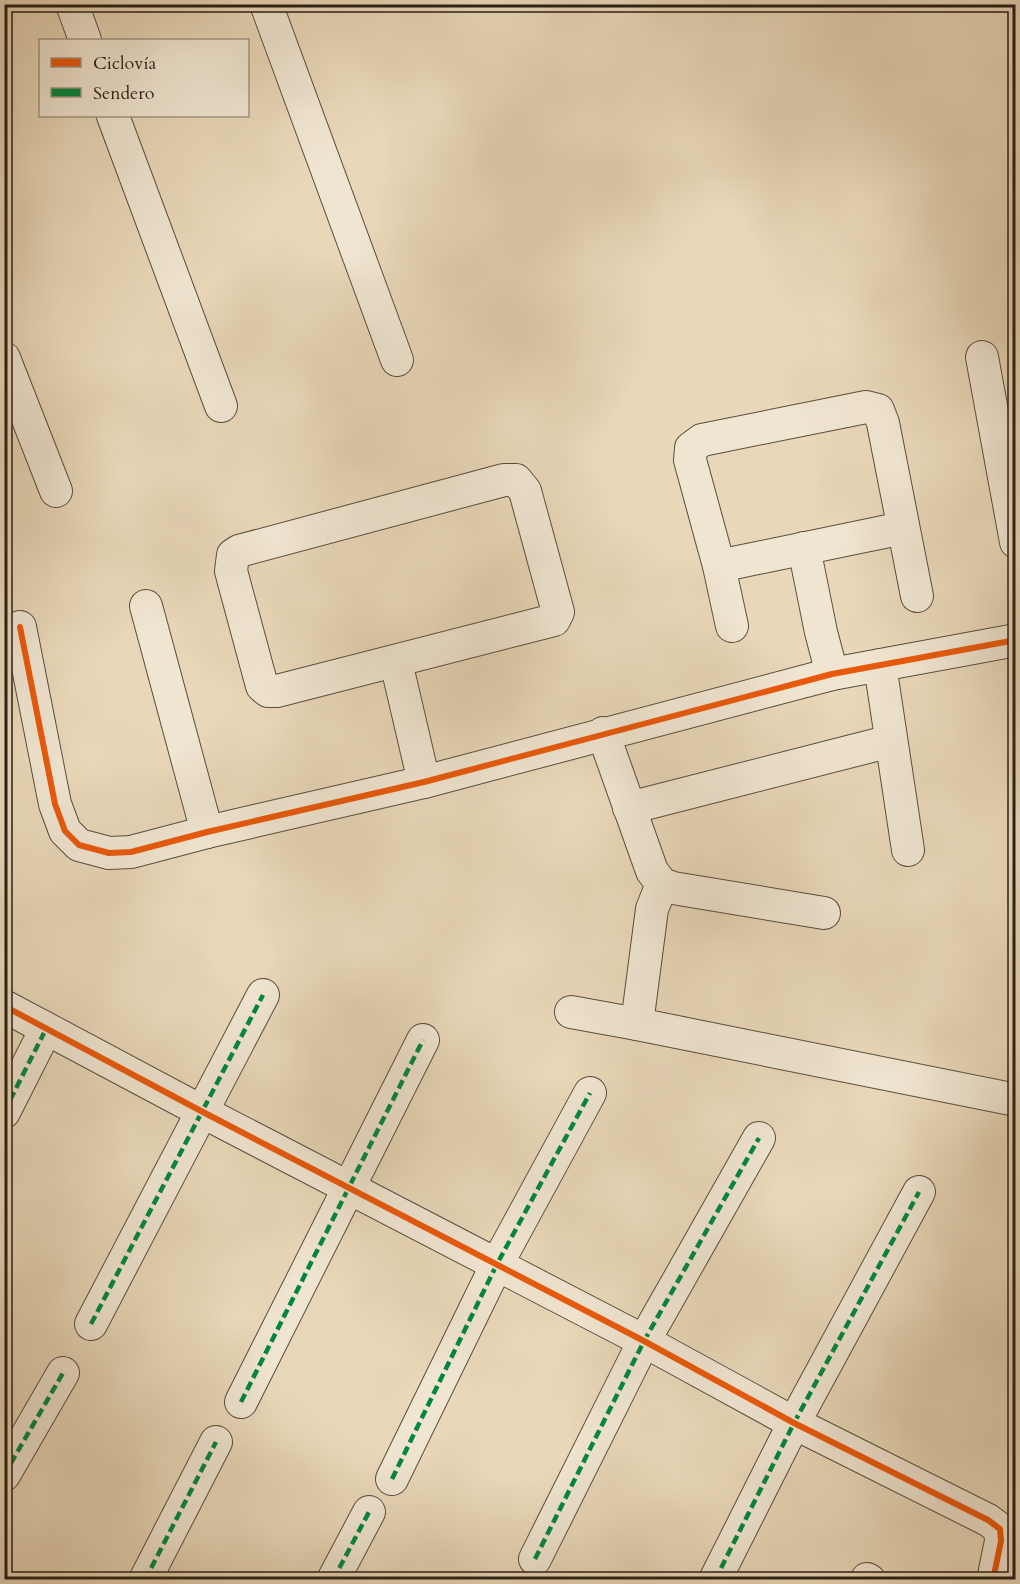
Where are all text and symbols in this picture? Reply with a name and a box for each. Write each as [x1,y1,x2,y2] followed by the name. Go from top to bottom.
[39,39,249,117] legend
[93,51,157,76] text: Ciclovía
[93,81,155,106] text: Sendero

